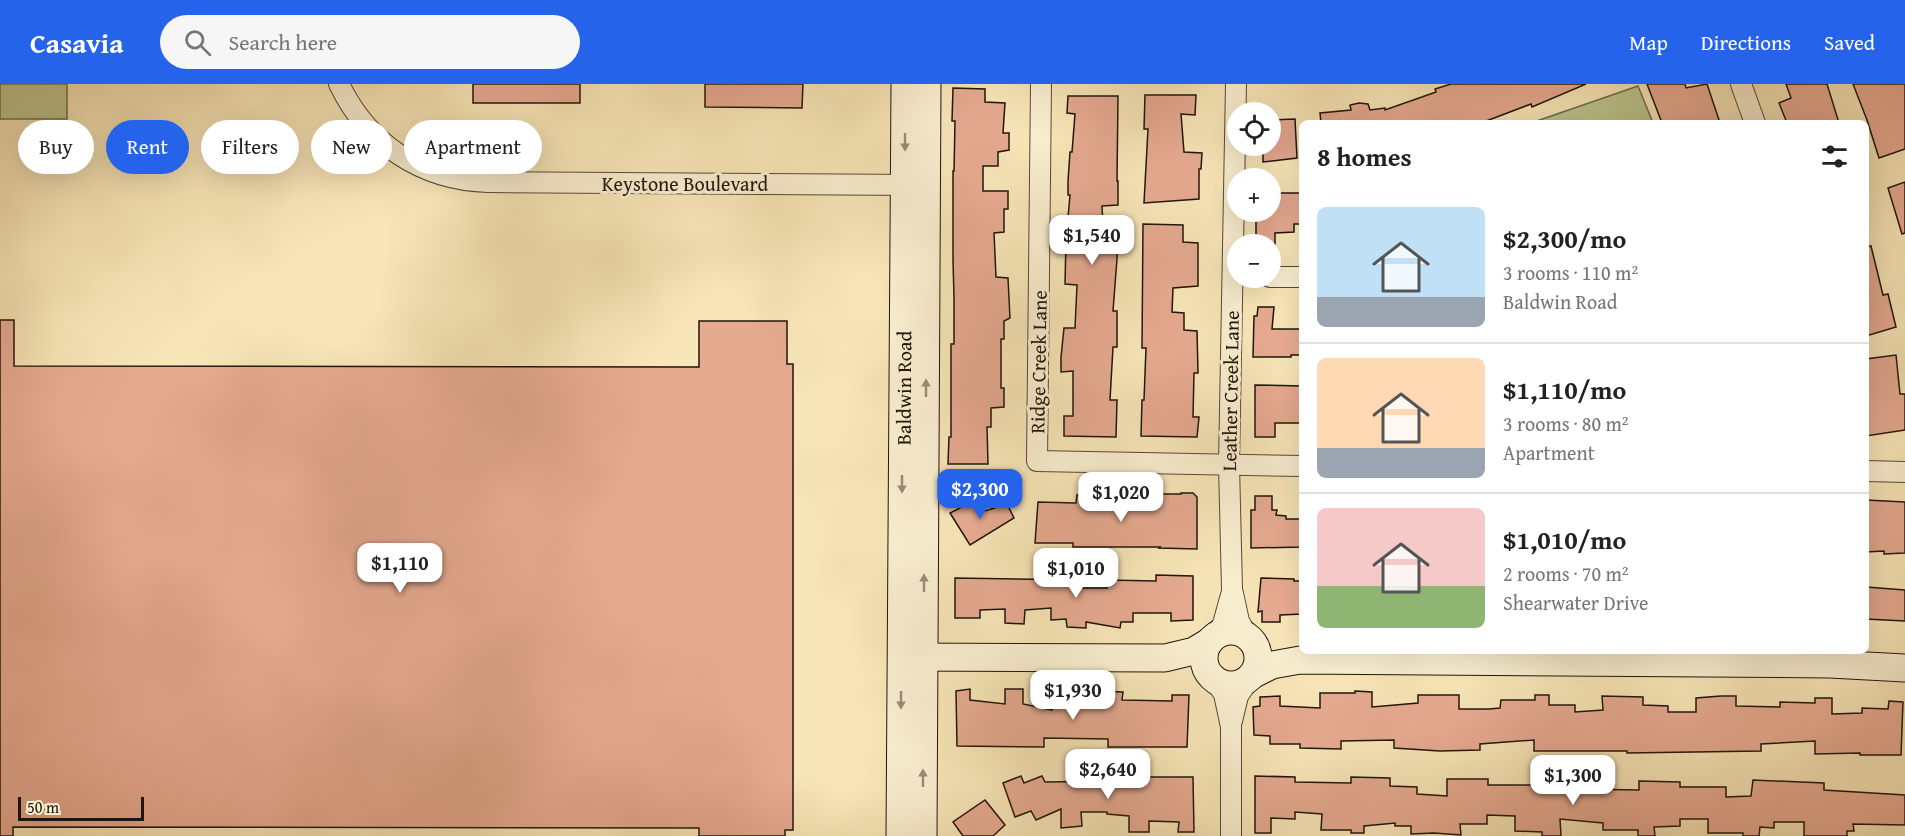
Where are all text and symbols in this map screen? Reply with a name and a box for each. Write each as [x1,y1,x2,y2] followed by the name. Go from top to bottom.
[160,15,580,69] search box
[30,22,124,63] text: Casavia
[181,26,214,59] icon: search
[229,26,337,58] text: Search here
[1629,27,1668,58] text: Map
[1701,27,1791,58] text: Directions
[1824,27,1875,58] text: Saved
[1227,102,1281,288] map controls
[1227,102,1281,156] button: locate
[18,120,94,174] chip: Buy
[106,120,189,174] chip: Rent
[201,120,299,174] chip: Filters
[311,120,392,174] chip: New
[404,120,542,174] chip: Apartment
[900,133,910,152] one-way arrow
[1317,137,1412,176] text: 8 homes
[1818,140,1851,173] icon: filters
[1227,168,1281,222] button: +
[602,169,769,198] street label: Keystone Boulevard
[1043,215,1141,266] pin: $1,540
[1503,219,1626,258] text: $2,300/mo
[1063,220,1121,249] text: $1,540
[1365,231,1437,303] icon: home
[1227,234,1281,288] button: −
[1503,258,1638,287] text: 3 rooms · 110 m²
[1503,287,1617,316] text: Baldwin Road
[1022,290,1054,434] street label: Ridge Creek Lane
[1214,310,1246,472] street label: Leather Creek Lane
[888,330,918,445] street label: Baldwin Road
[1503,370,1626,409] text: $1,110/mo
[921,378,930,397] one-way arrow
[1365,382,1437,454] icon: home
[1503,409,1629,438] text: 3 rooms · 80 m²
[1503,438,1595,467] text: Apartment
[931,469,1029,520] pin: $2,300
[1072,472,1170,523] pin: $1,020
[951,474,1009,503] text: $2,300
[897,475,907,494] one-way arrow
[1092,477,1150,506] text: $1,020
[1503,520,1626,559] text: $1,010/mo
[1365,532,1437,604] icon: home
[351,543,449,594] pin: $1,110
[371,548,429,577] text: $1,110
[1027,548,1125,599] pin: $1,010
[1047,553,1105,582] text: $1,010
[1503,559,1629,588] text: 2 rooms · 70 m²
[919,573,929,592] one-way arrow
[1503,588,1648,617] text: Shearwater Drive
[1024,670,1122,721] pin: $1,930
[1044,675,1102,704] text: $1,930
[896,691,906,710] one-way arrow
[1059,749,1157,800] pin: $2,640
[1079,754,1137,783] text: $2,640
[1524,755,1622,806] pin: $1,300
[1544,760,1602,789] text: $1,300
[918,768,928,787] one-way arrow
[18,794,144,822] scale bar
[27,795,59,819] text: 50 m

